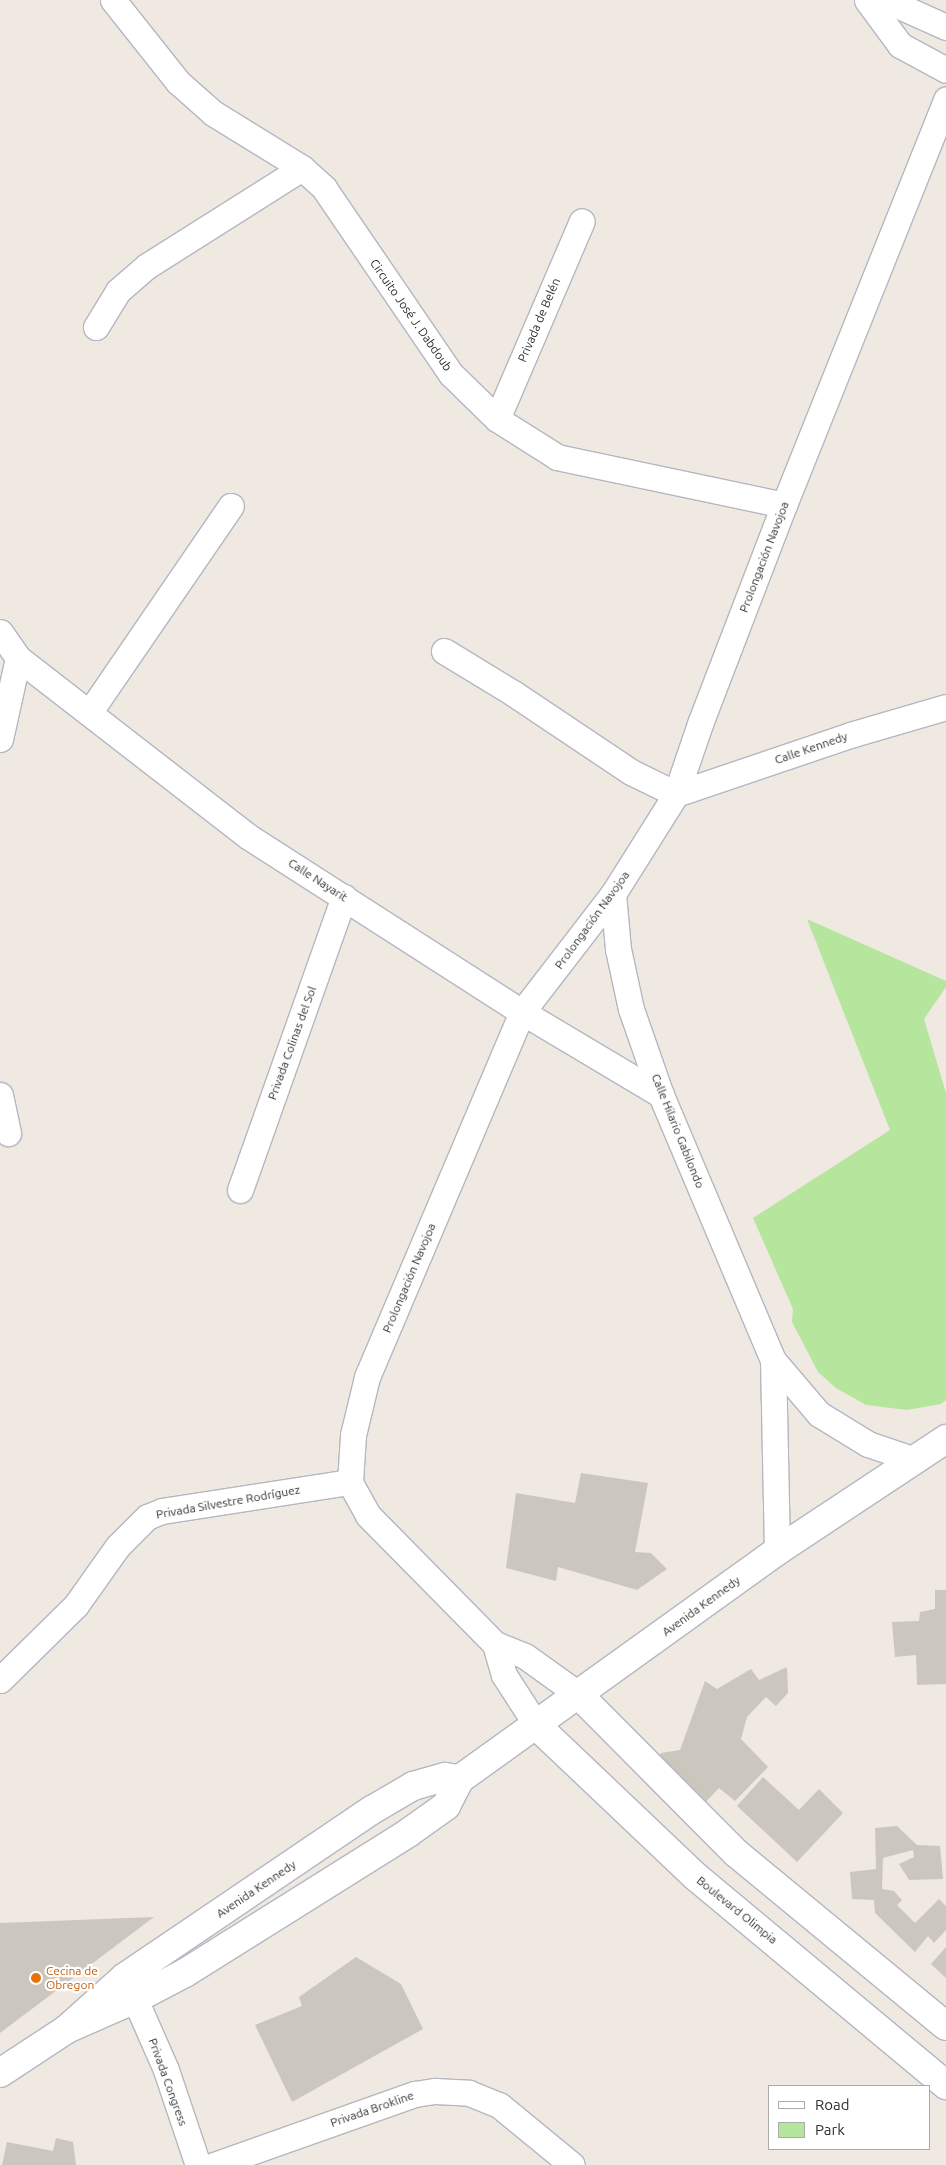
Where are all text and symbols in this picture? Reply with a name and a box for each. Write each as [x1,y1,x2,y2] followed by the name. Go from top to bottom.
[367,256,455,374] street label: Circuito José J. Dabdoub
[515,276,563,364] street label: Privada de Belén
[736,500,792,614] street label: Prolongación Navojoa
[773,729,849,767] street label: Calle Kennedy
[286,855,350,905] street label: Calle Nayarit
[552,868,632,972] street label: Prolongación Navojoa
[265,984,319,1102] street label: Privada Colinas del Sol
[648,1072,708,1190] street label: Calle Hilario Gabilondo
[379,1221,439,1335] street label: Prolongación Navojoa
[155,1482,301,1522] street label: Privada Silvestre Rodríguez
[659,1573,743,1639] street label: Avenida Kennedy
[214,1857,298,1921] street label: Avenida Kennedy
[694,1873,780,1947] street label: Boulevard Olimpia
[46,1964,98,1992] place label: Cecina de Obregon
[30,1972,42,1984] marker: Cecina de Obregon
[145,2036,191,2128] street label: Privada Congress
[768,2085,931,2150] legend
[328,2088,416,2130] street label: Privada Brokline
[815,2096,850,2113] text: Road
[815,2121,845,2138] text: Park

